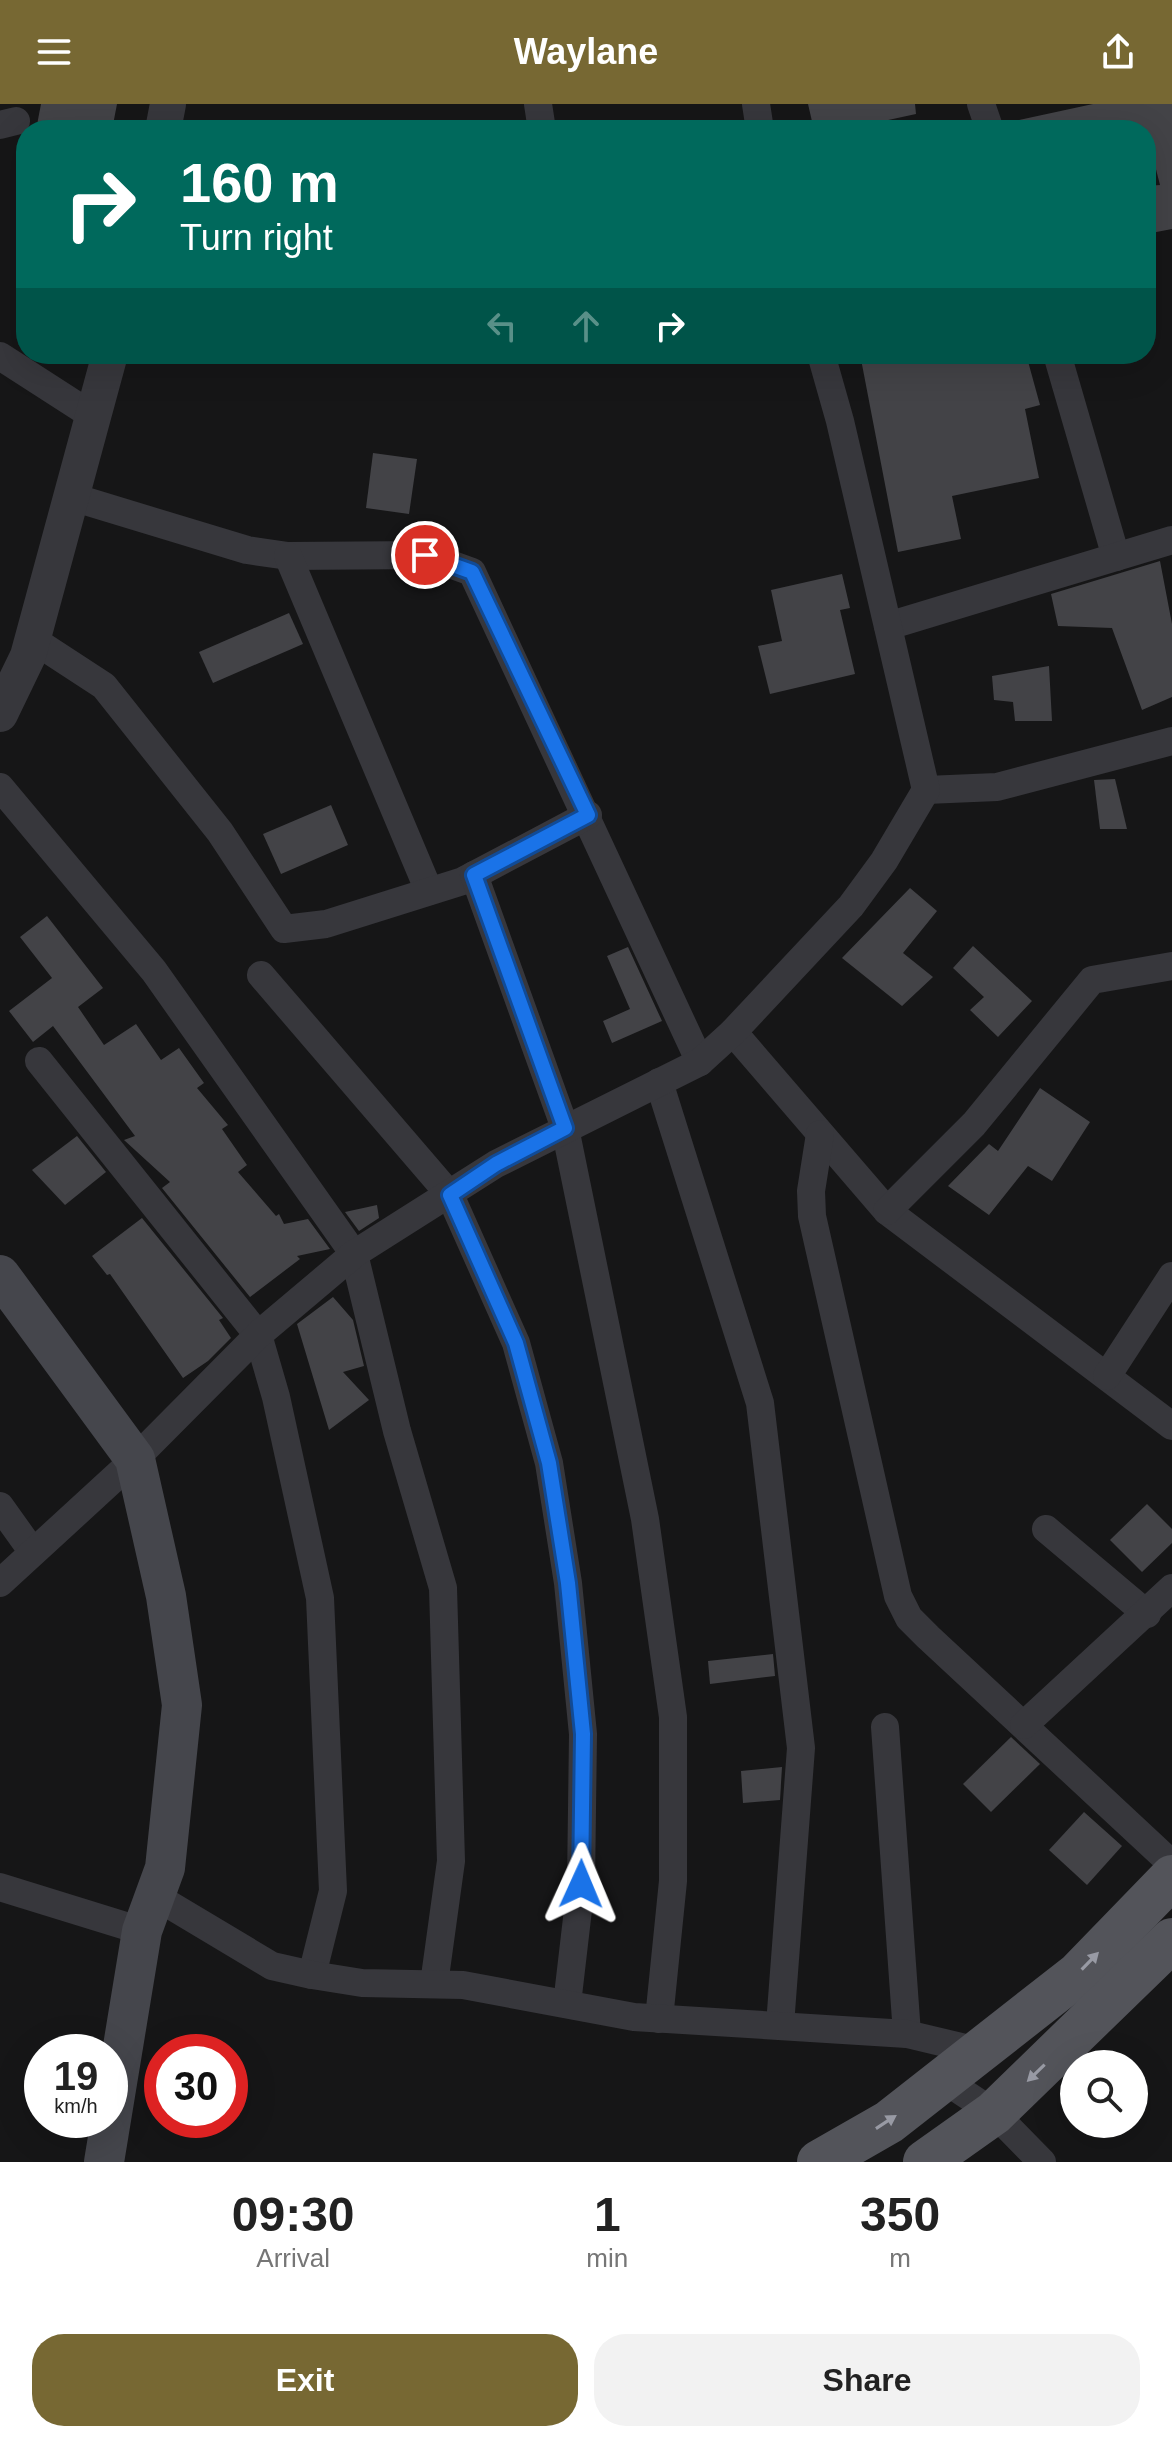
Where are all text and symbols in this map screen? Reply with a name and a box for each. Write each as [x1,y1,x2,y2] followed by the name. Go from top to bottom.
[32,30,76,74] icon: menu
[1096,30,1140,74] icon: share
[514,31,658,72] text: Waylane
[180,151,339,214] text: 160 m
[48,152,152,256] icon: right
[180,217,333,258] text: Turn right
[480,304,524,348] icon: left
[564,304,608,348] icon: ahead
[648,304,692,348] icon: right
[391,521,459,589] pin
[403,533,447,577] icon: arrive
[539,1842,623,1926] position arrow
[1080,1952,1099,1971] one-way arrow
[144,2034,248,2138] speed limit sign: 30
[1060,2050,1148,2138] map controls
[1060,2050,1148,2138] button: search
[54,2054,98,2098] text: 19
[1027,2063,1046,2081] one-way arrow
[54,2095,98,2117] text: km/h
[875,2116,897,2130] one-way arrow
[232,2188,355,2241] text: 09:30
[594,2188,621,2241] text: 1
[860,2188,940,2241] text: 350
[256,2243,330,2273] text: Arrival
[586,2243,628,2273] text: min
[889,2243,911,2273] text: m
[32,2334,578,2426] button: Exit
[594,2334,1140,2426] button: Share

